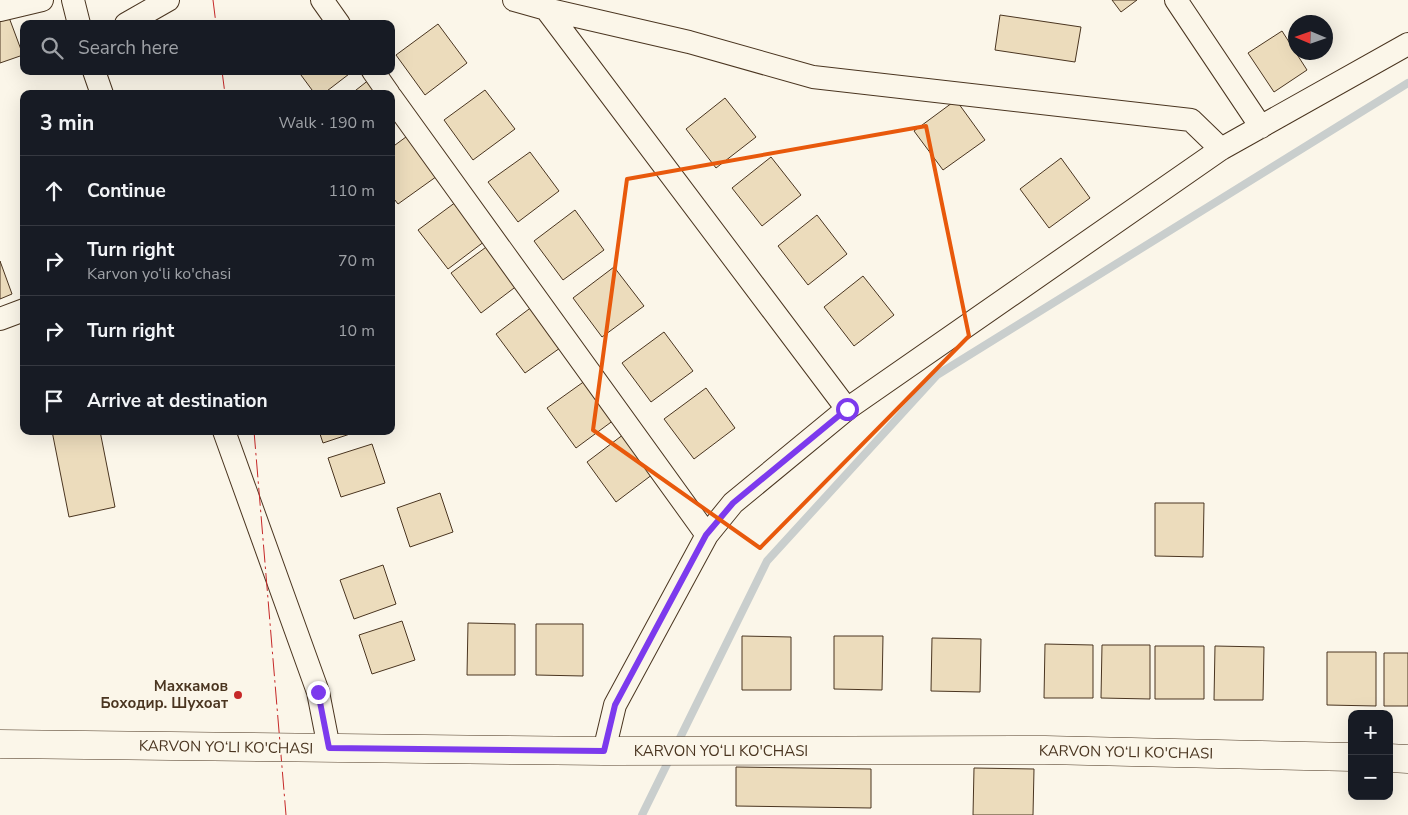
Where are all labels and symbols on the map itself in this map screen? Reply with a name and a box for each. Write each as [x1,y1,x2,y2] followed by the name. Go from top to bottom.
[1288,15,1333,60] north arrow
[836,398,859,421] route start
[100,676,228,713] place label: Махкамов Боходир. Шухоат
[307,681,330,704] route end
[232,689,244,701] marker: Махкамов Боходир. Шухоат
[139,735,313,759] street label: KARVON YO‘LI KO'CHASI
[1039,740,1213,764] street label: KARVON YO‘LI KO'CHASI
[634,741,808,761] street label: KARVON YO‘LI KO'CHASI

